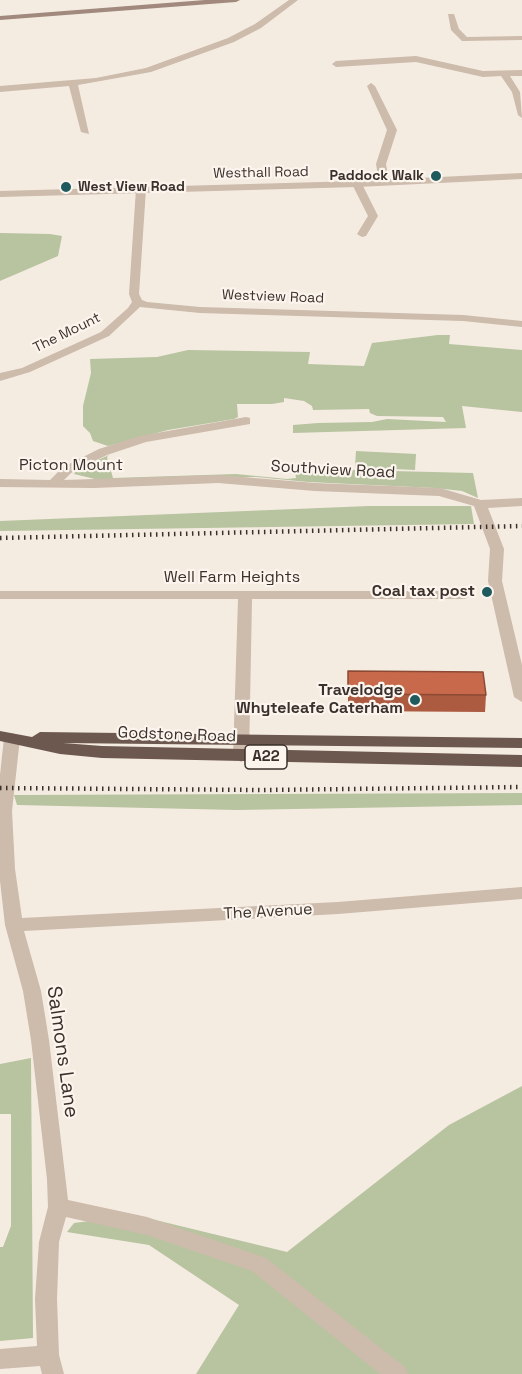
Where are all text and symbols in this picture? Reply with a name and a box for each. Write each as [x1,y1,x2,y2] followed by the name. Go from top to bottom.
[213,164,309,182] street label: Westhall Road
[329,168,424,184] place label: Paddock Walk
[429,169,443,183] marker: Paddock Walk
[78,179,185,195] place label: West View Road
[59,180,73,194] marker: West View Road
[222,287,324,307] street label: Westview Road
[31,309,103,357] street label: The Mount
[19,456,123,476] street label: Picton Mount
[270,457,396,483] street label: Southview Road
[164,568,300,588] street label: Well Farm Heights
[372,582,475,602] place label: Coal tax post
[480,585,494,599] marker: Coal tax post
[236,681,403,719] place label: Travelodge Whyteleafe Caterham
[408,693,422,707] marker: Travelodge Whyteleafe Caterham
[117,723,237,747] street label: Godstone Road
[245,745,287,769] road number: A22
[223,900,313,924] street label: The Avenue
[41,985,83,1119] street label: Salmons Lane

